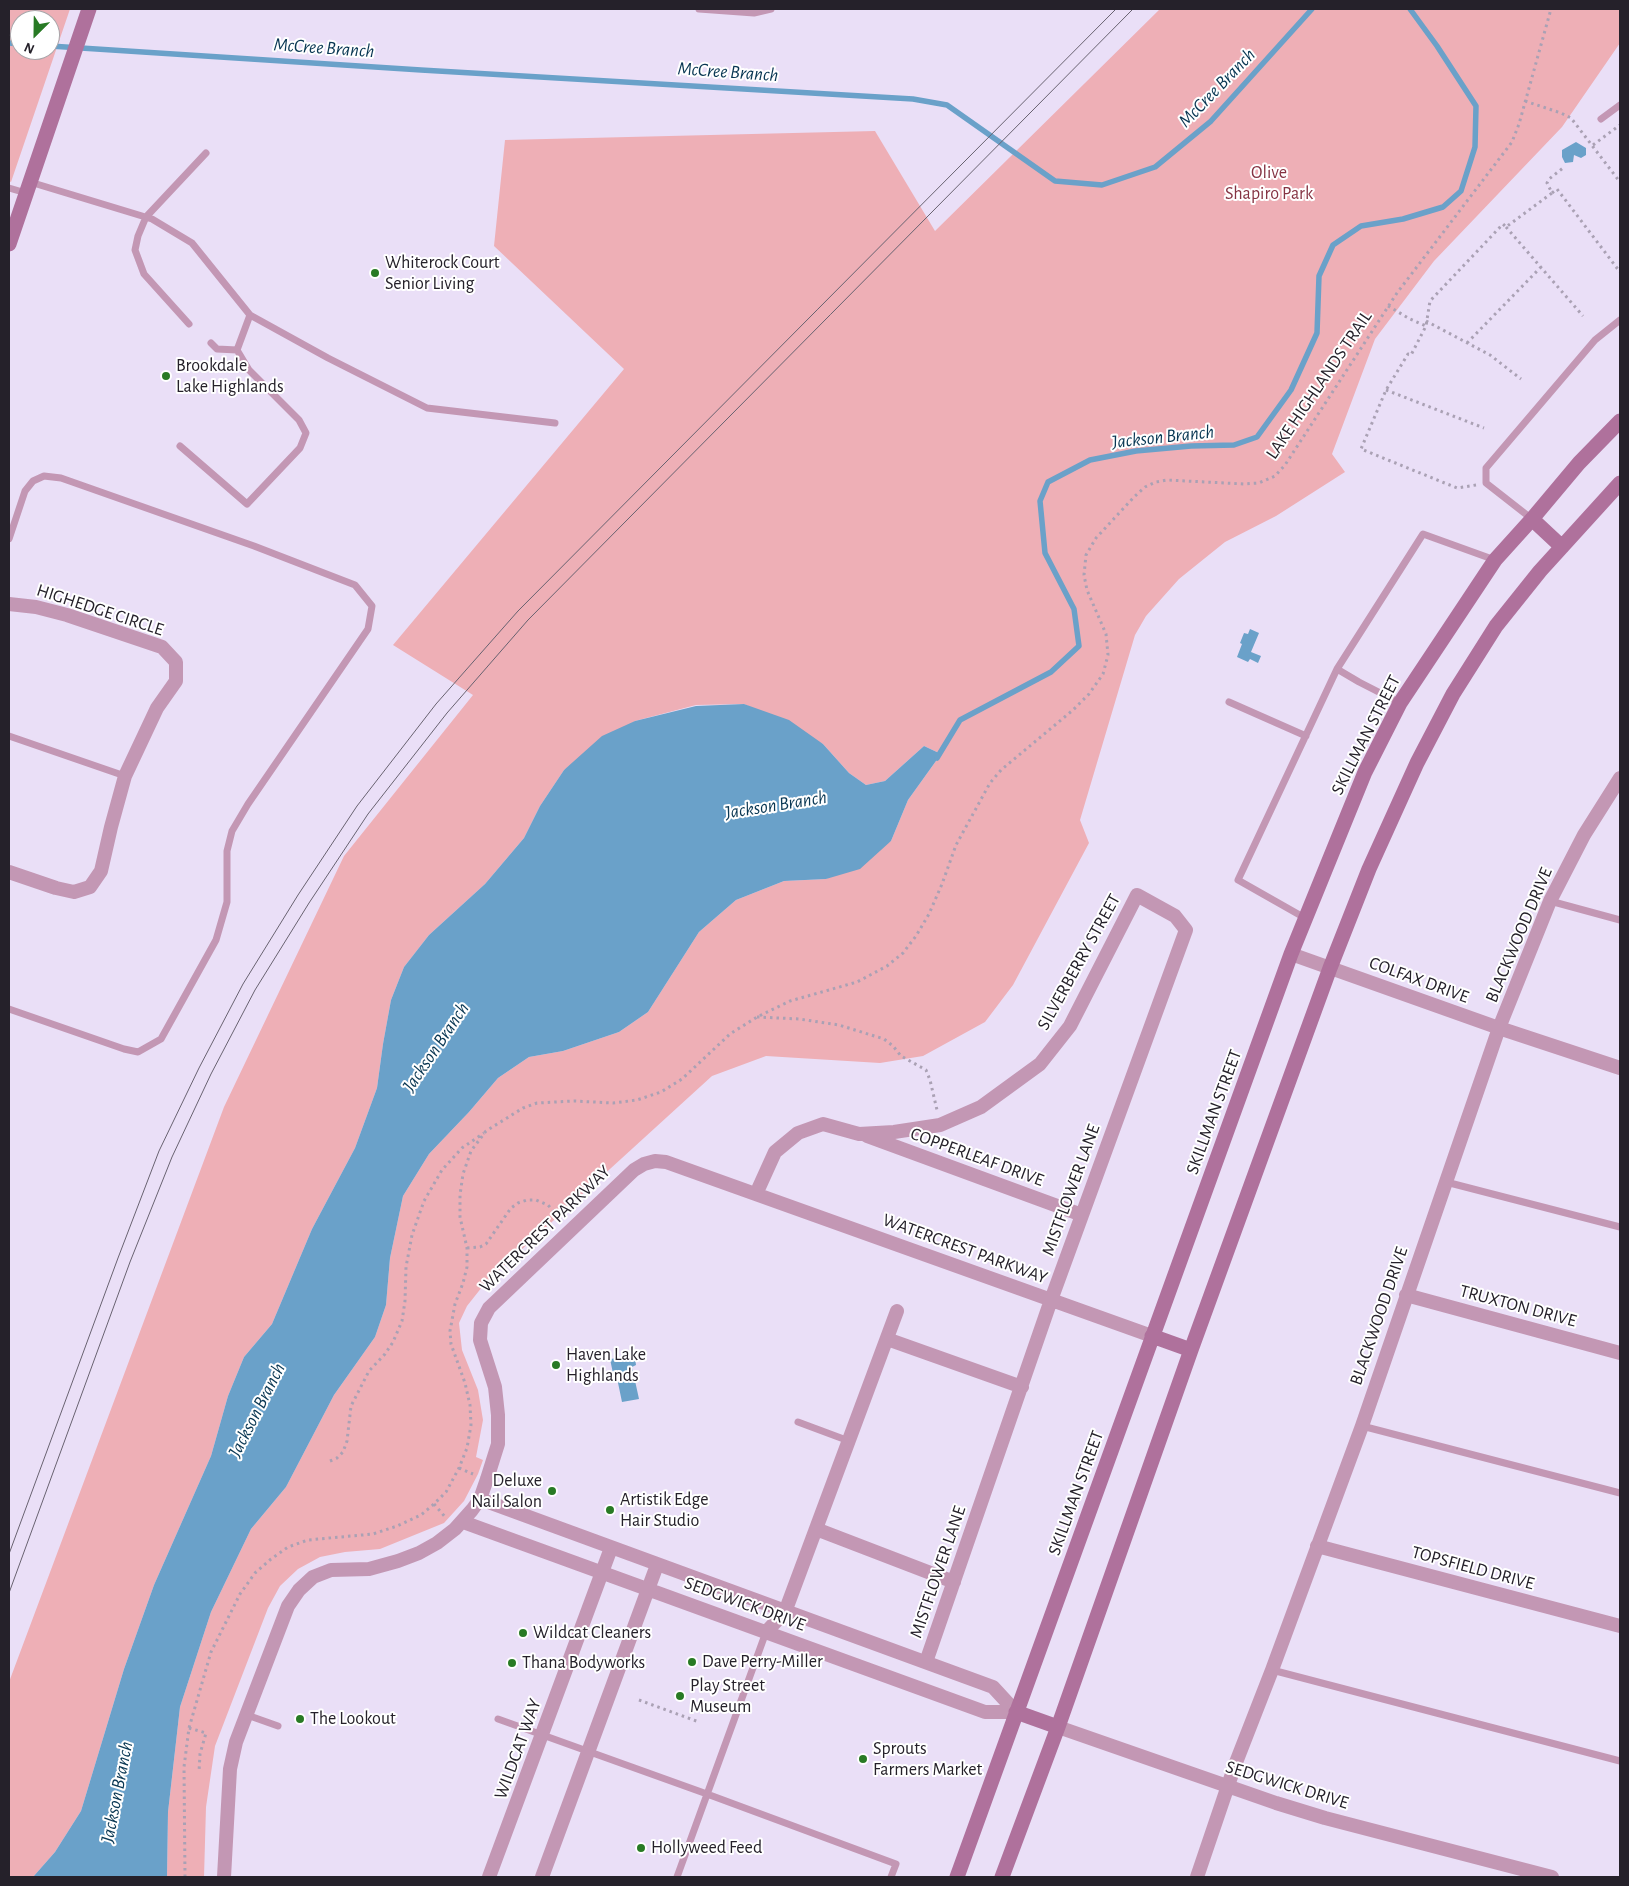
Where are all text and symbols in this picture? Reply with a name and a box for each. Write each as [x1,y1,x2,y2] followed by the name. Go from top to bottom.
[10,10,60,60] north arrow
[273,33,375,63] water label: McCree Branch
[22,40,37,56] text: N
[1174,44,1260,132] water label: McCree Branch
[677,57,779,87] water label: McCree Branch
[1225,162,1313,204] park label: Olive Shapiro Park
[385,252,500,294] place label: Whiterock Court Senior Living
[369,267,381,279] marker: Whiterock Court Senior Living
[1261,307,1377,463] street label: LAKE HIGHLANDS TRAIL
[176,355,284,398] place label: Brookdale Lake Highlands
[160,370,172,382] marker: Brookdale Lake Highlands
[1111,420,1215,454] water label: Jackson Branch
[34,579,166,641] street label: HIGHEDGE CIRCLE
[1327,672,1405,798] street label: SKILLMAN STREET
[724,786,828,824] water label: Jackson Branch
[1481,864,1557,1006] street label: BLACKWOOD DRIVE
[1033,890,1125,1034] street label: SILVERBERRY STREET
[1366,952,1472,1008] street label: COLFAX DRIVE
[398,998,474,1096] water label: Jackson Branch
[1181,1047,1247,1177] street label: SKILLMAN STREET
[1037,1121,1105,1259] street label: MISTFLOWER LANE
[907,1123,1047,1191] street label: COPPERLEAF DRIVE
[475,1161,615,1297] street label: WATERCREST PARKWAY
[880,1209,1050,1289] street label: WATERCREST PARKWAY
[1345,1244,1413,1388] street label: BLACKWOOD DRIVE
[1457,1280,1579,1332] street label: TRUXTON DRIVE
[566,1344,646,1386] place label: Haven Lake Highlands
[224,1359,290,1461] water label: Jackson Branch
[550,1359,562,1371] marker: Haven Lake Highlands
[1043,1428,1109,1558] street label: SKILLMAN STREET
[471,1470,542,1512] place label: Deluxe Nail Salon
[546,1485,558,1497] marker: Deluxe Nail Salon
[620,1489,709,1532] place label: Artistik Edge Hair Studio
[905,1503,971,1641] street label: MISTFLOWER LANE
[604,1504,616,1516] marker: Artistik Edge Hair Studio
[1409,1541,1537,1595] street label: TOPSFIELD DRIVE
[681,1572,809,1636] street label: SEDGWICK DRIVE
[533,1622,651,1644] place label: Wildcat Cleaners
[517,1627,529,1639] marker: Wildcat Cleaners
[702,1651,823,1673] place label: Dave Perry-Miller
[522,1652,645,1674] place label: Thana Bodyworks
[686,1656,698,1668] marker: Dave Perry-Miller
[506,1657,518,1669] marker: Thana Bodyworks
[690,1675,765,1718] place label: Play Street Museum
[674,1690,686,1702] marker: Play Street Museum
[490,1696,546,1802] street label: WILDCAT WAY
[310,1708,396,1730] place label: The Lookout
[294,1713,306,1725] marker: The Lookout
[873,1738,982,1780] place label: Sprouts Farmers Market
[96,1740,138,1844] water label: Jackson Branch
[857,1753,869,1765] marker: Sprouts Farmers Market
[1223,1756,1351,1814] street label: SEDGWICK DRIVE
[651,1837,762,1859] place label: Hollyweed Feed
[635,1842,647,1854] marker: Hollyweed Feed

